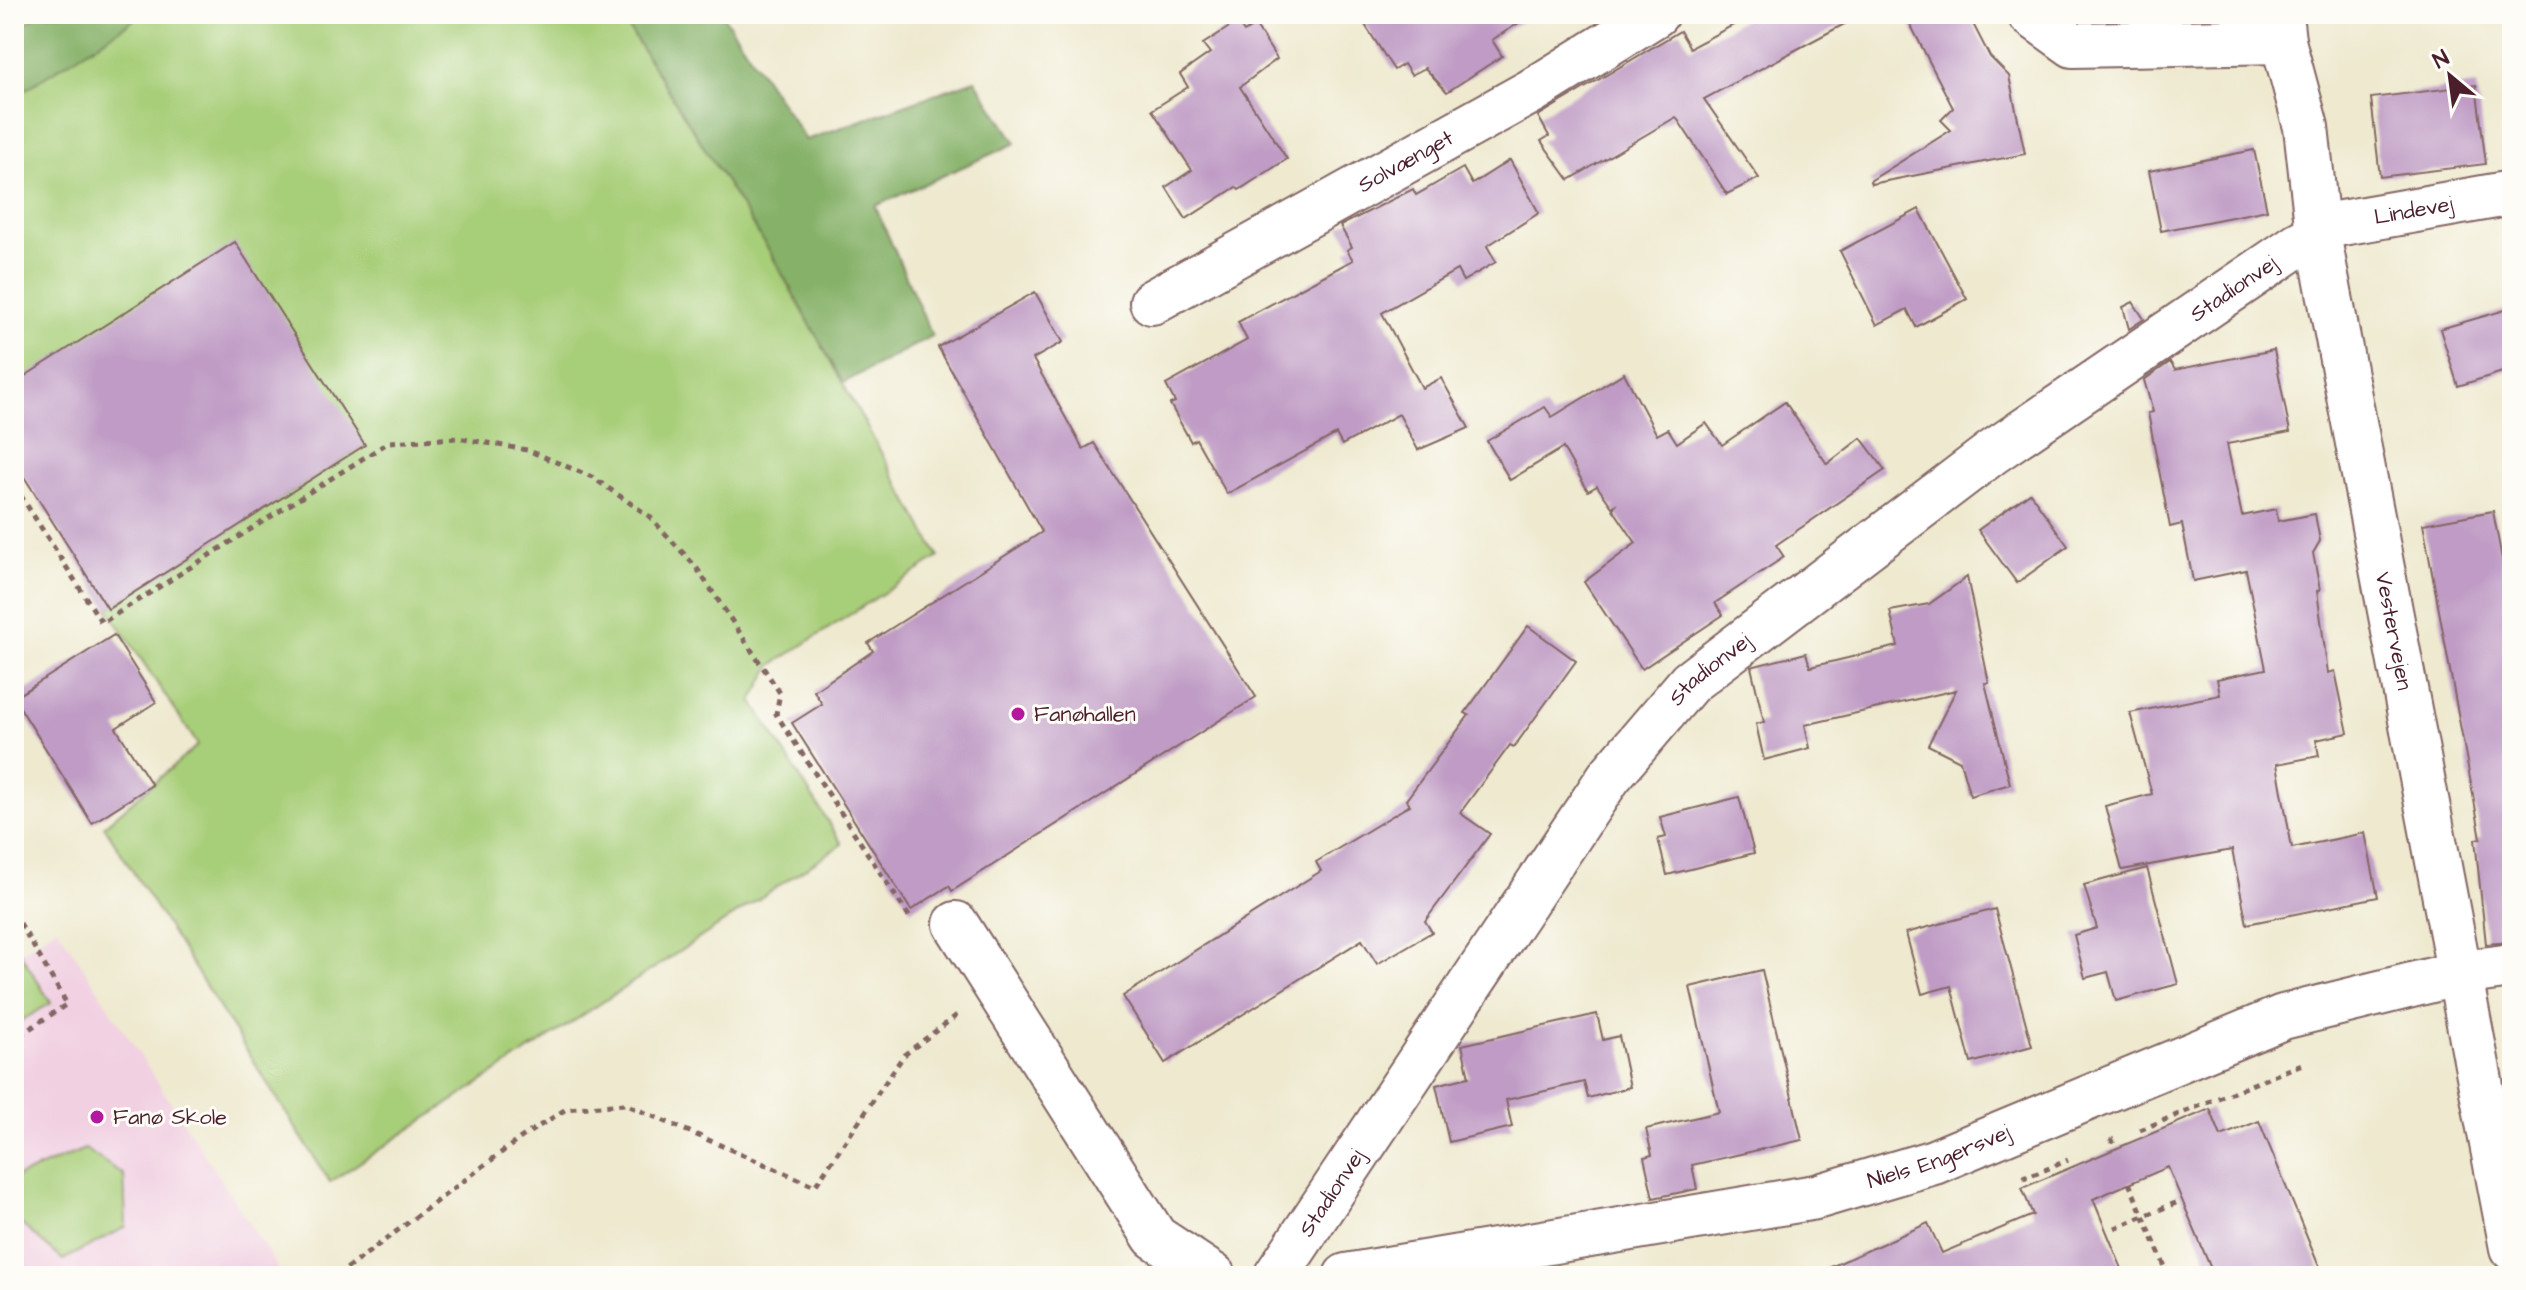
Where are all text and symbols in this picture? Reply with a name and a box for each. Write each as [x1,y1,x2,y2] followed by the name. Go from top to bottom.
[2410,36,2490,116] north arrow
[2427,43,2455,77] text: N
[1352,122,1459,200] street label: Solvænget
[2371,188,2456,233] street label: Lindevej
[2184,248,2283,329] street label: Stadionvej
[2367,569,2420,693] street label: Vestervejen
[1661,625,1758,712] street label: Stadionvej
[1034,699,1136,730] place label: Fanøhallen
[1009,705,1027,723] marker: Fanøhallen
[113,1102,227,1133] place label: Fanø Skole
[88,1108,106,1126] marker: Fanø Skole
[1864,1116,2015,1196] street label: Niels Engersvej
[1291,1143,1372,1243] street label: Stadionvej

